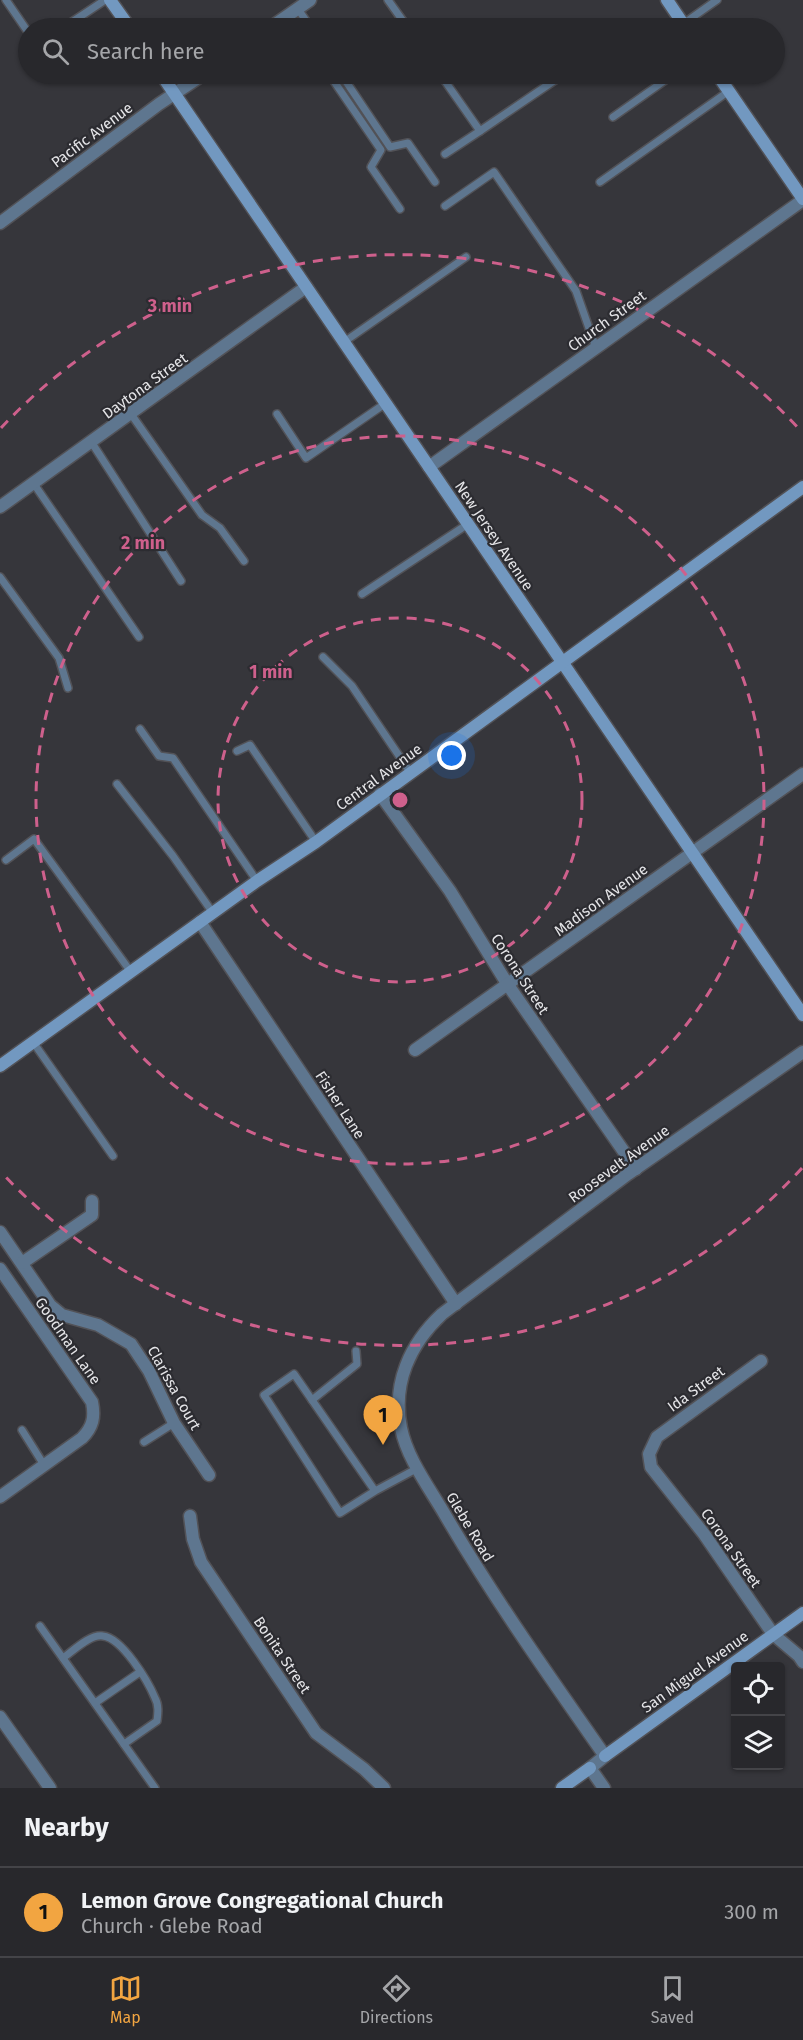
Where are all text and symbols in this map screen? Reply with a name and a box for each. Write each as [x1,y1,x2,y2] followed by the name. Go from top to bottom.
[18,18,785,84] search box
[39,35,72,68] icon: search
[87,38,205,65] text: Search here
[48,99,136,171] street label: Pacific Avenue
[565,286,650,355] street label: Church Street
[147,295,192,317] text: 3 min
[99,349,191,423] street label: Daytona Street
[451,478,537,594] street label: New Jersey Avenue
[121,532,165,554] text: 2 min
[249,661,293,683] text: 1 min
[332,740,426,814] street label: Central Avenue
[437,741,466,770] your location
[390,790,410,810] centre of rings
[551,860,651,940] street label: Madison Avenue
[487,930,553,1018] street label: Corona Street
[311,1068,369,1142] street label: Fisher Lane
[565,1121,673,1207] street label: Roosevelt Avenue
[31,1294,105,1388] street label: Goodman Lane
[143,1343,205,1434] street label: Clarissa Court
[664,1362,729,1416] street label: Ida Street
[364,1396,403,1445] pin: 1
[442,1489,498,1565] street label: Glebe Road
[697,1505,765,1592] street label: Corona Street
[250,1613,315,1697] street label: Bonita Street
[638,1627,752,1717] street label: San Miguel Avenue
[731,1662,785,1770] map controls
[731,1662,785,1716] button: locate
[731,1716,785,1770] button: layers
[24,1812,109,1843] text: Nearby
[81,1887,444,1914] text: Lemon Grove Congregational Church
[39,1900,48,1924] text: 1
[724,1900,779,1924] text: 300 m
[81,1914,263,1938] text: Church · Glebe Road
[109,1972,142,2027] tab: Map
[360,1972,433,2027] tab: Directions
[651,1972,694,2027] tab: Saved

